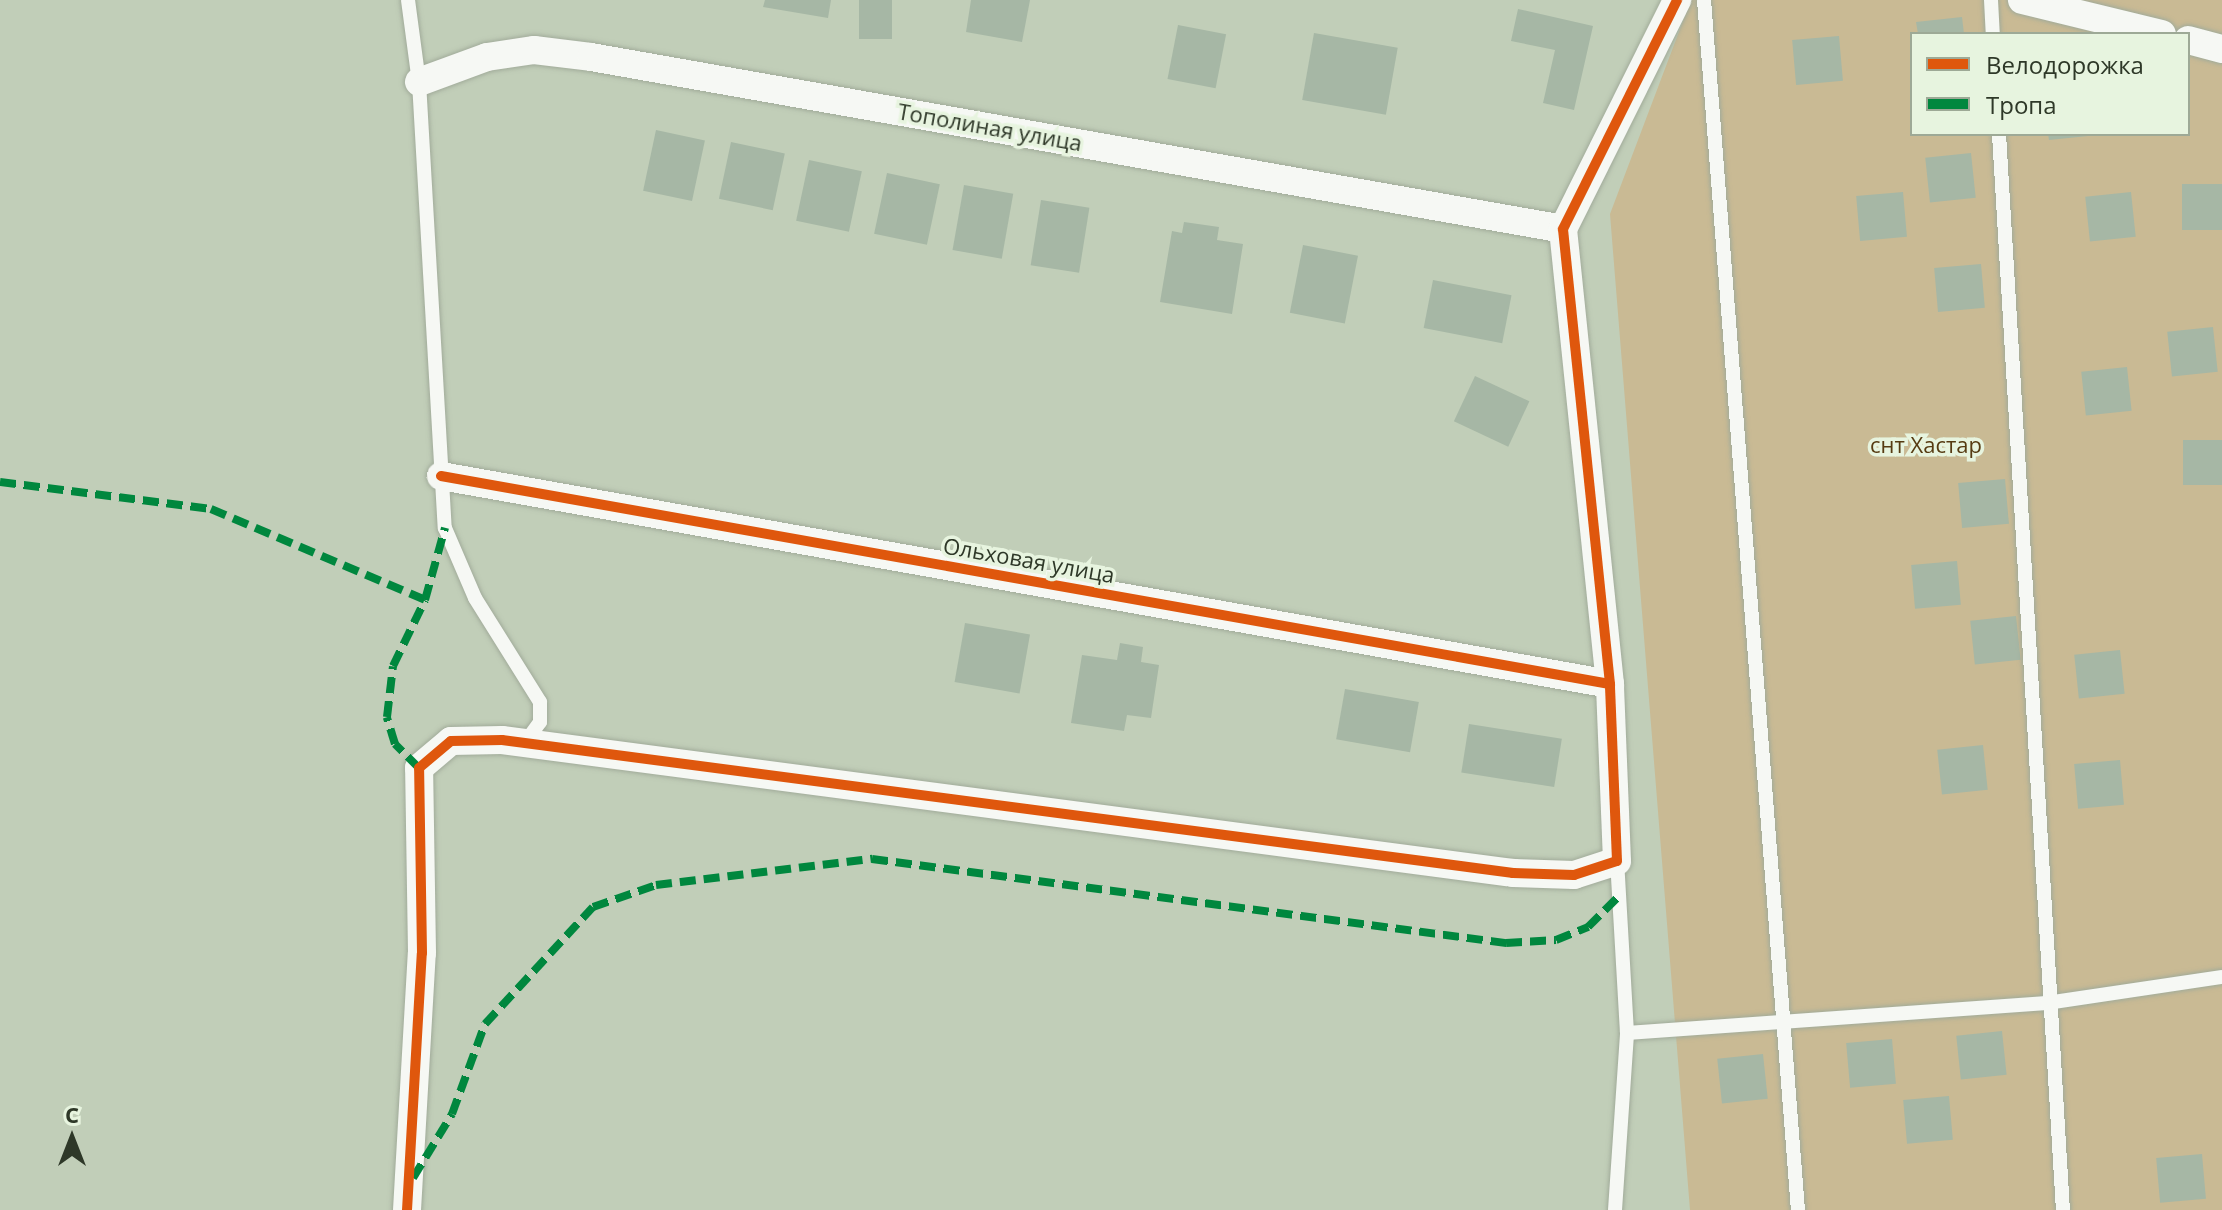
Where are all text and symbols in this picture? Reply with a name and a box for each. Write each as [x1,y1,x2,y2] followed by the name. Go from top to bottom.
[1910,32,2190,136] legend
[1986,48,2144,81] text: Велодорожка
[1986,88,2057,121] text: Тропа
[896,98,1084,156] street label: Тополиная улица
[1870,432,1982,458] park label: снт Хастар
[941,532,1117,588] street label: Ольховая улица
[32,1098,112,1178] north arrow
[65,1099,79,1129] text: С

